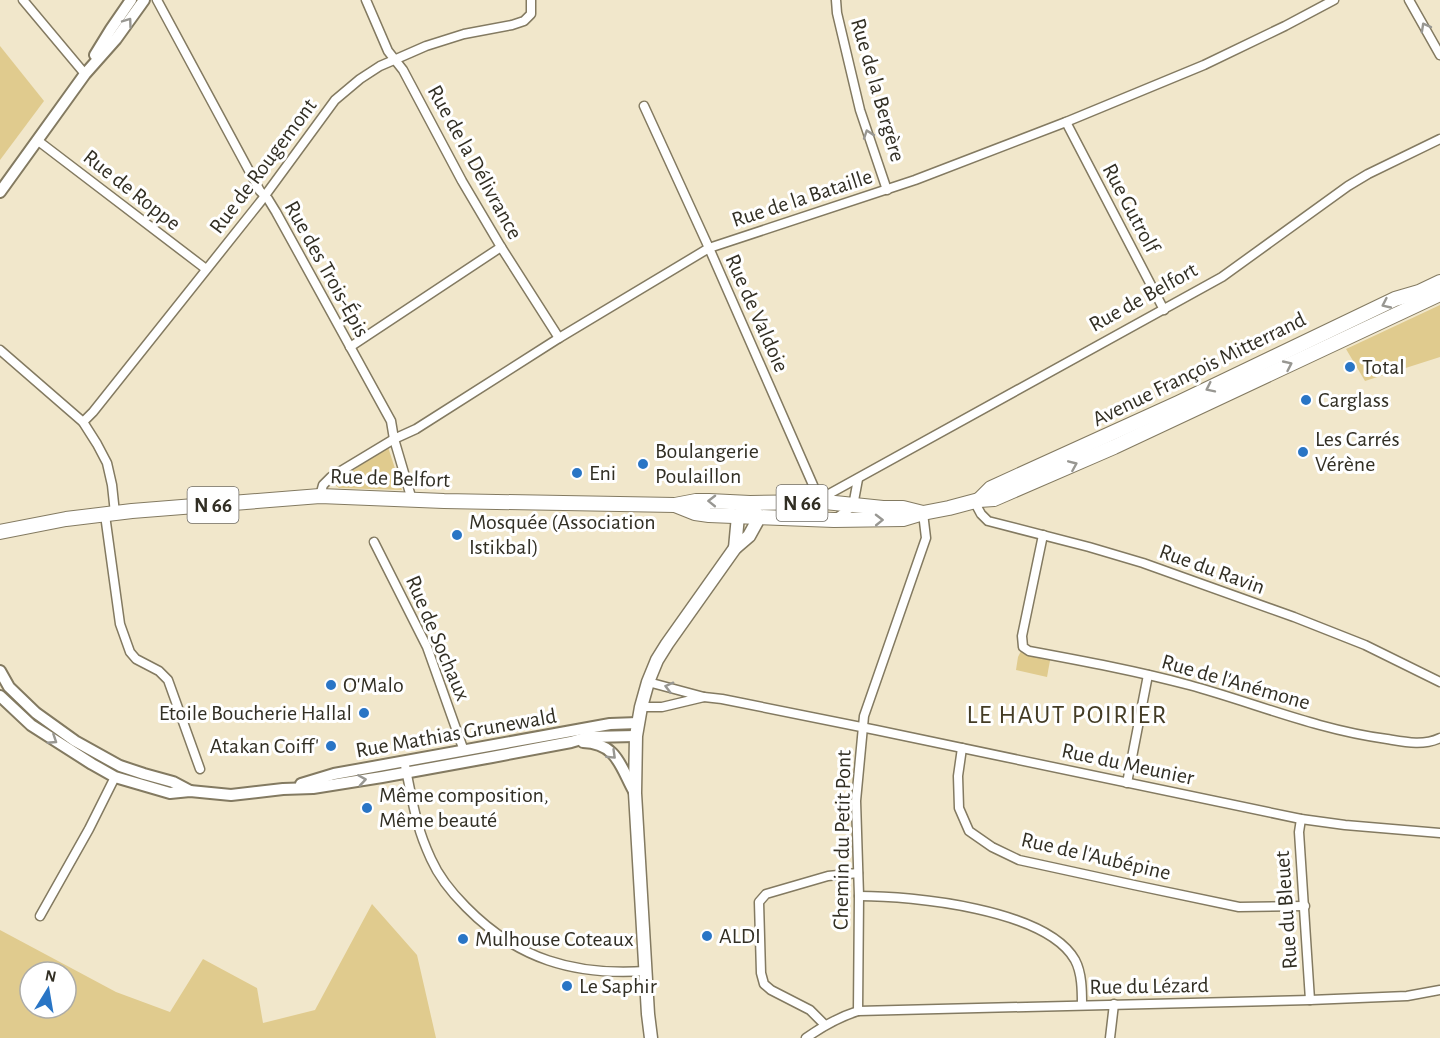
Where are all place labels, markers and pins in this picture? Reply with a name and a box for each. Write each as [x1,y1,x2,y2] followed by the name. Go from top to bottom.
[1362,356,1405,378] place label: Total
[1343,360,1357,374] marker: Total
[1318,389,1389,411] place label: Carglass
[1299,393,1313,407] marker: Carglass
[1315,428,1400,475] place label: Les Carrés Vérène
[655,440,759,487] place label: Boulangerie Poulaillon
[1296,445,1310,459] marker: Les Carrés Vérène
[636,457,650,471] marker: Boulangerie Poulaillon
[589,462,616,484] place label: Eni
[570,466,584,480] marker: Eni
[469,511,656,558] place label: Mosquée (Association Istikbal)
[450,528,464,542] marker: Mosquée (Association Istikbal)
[343,674,404,696] place label: O'Malo
[324,678,338,692] marker: O'Malo
[159,702,352,724] place label: Etoile Boucherie Hallal
[357,706,371,720] marker: Etoile Boucherie Hallal
[210,735,319,757] place label: Atakan Coiff'
[324,739,338,753] marker: Atakan Coiff'
[379,784,549,831] place label: Même composition, Même beauté
[360,801,374,815] marker: Même composition, Même beauté
[719,925,761,947] place label: ALDI
[475,928,634,950] place label: Mulhouse Coteaux
[700,929,714,943] marker: ALDI
[456,932,470,946] marker: Mulhouse Coteaux
[579,975,657,997] place label: Le Saphir
[560,979,574,993] marker: Le Saphir

